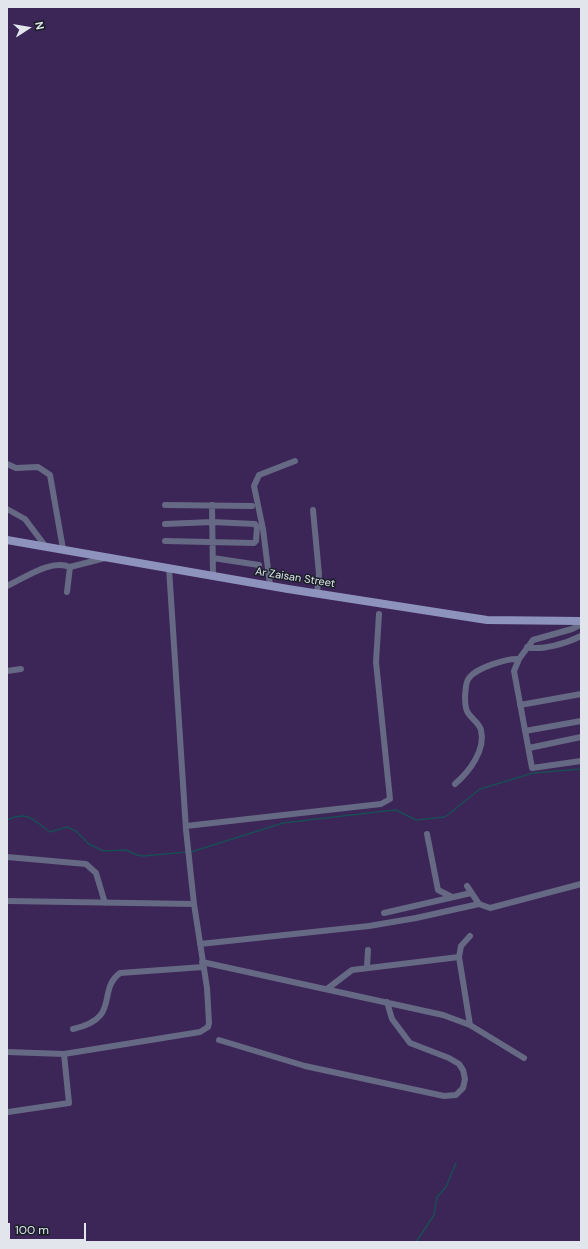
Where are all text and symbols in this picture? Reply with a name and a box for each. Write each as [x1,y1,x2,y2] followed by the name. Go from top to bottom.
[8,8,48,48] north arrow
[32,20,47,31] text: N
[254,565,336,591] street label: Ar Zaisan Street
[10,1215,88,1241] scale bar
[15,1222,49,1238] text: 100 m

